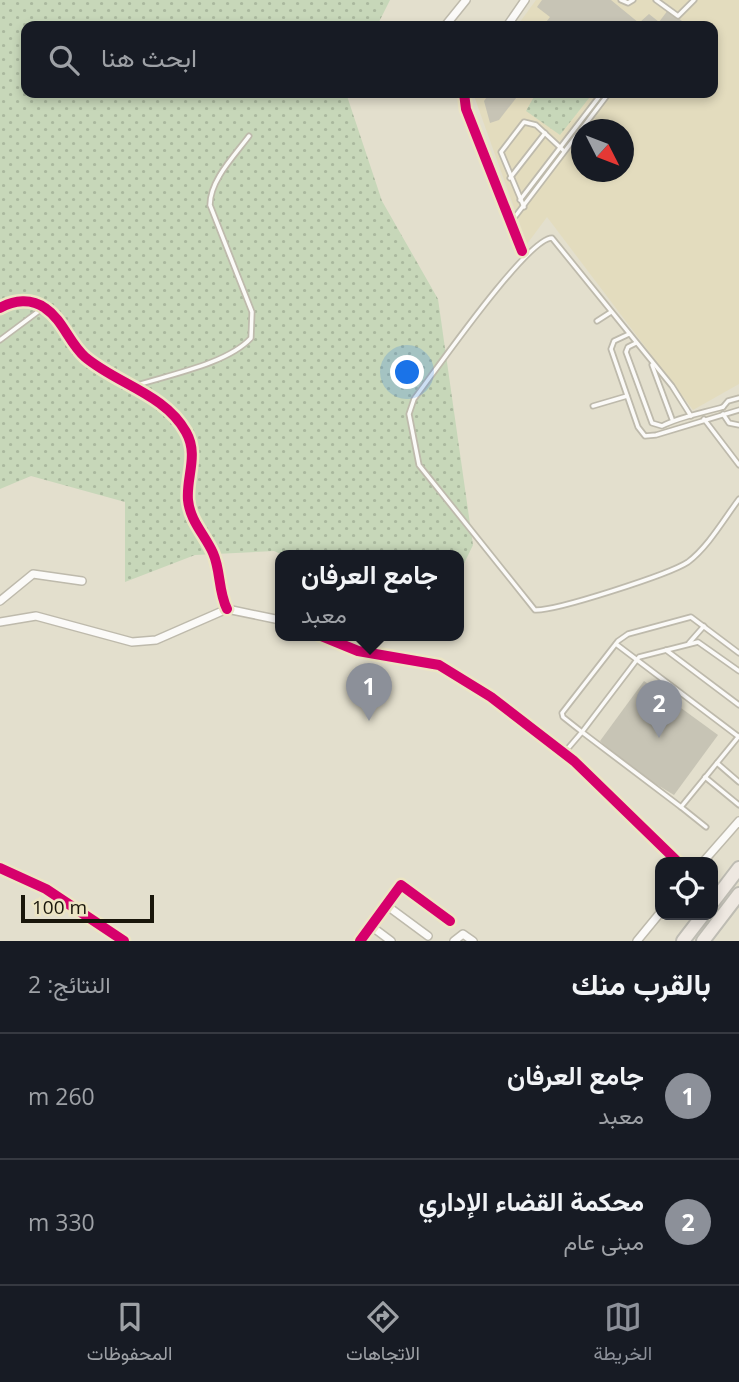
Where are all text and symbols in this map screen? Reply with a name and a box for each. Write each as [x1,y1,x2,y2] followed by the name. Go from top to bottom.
[21,21,718,98] search box
[101,39,197,75] text: ابحث هنا
[45,41,83,79] icon: search
[571,119,634,182] north arrow
[390,355,424,389] your location
[275,550,464,641] popup
[301,556,438,592] text: جامع العرفان
[301,598,347,630] text: معبد
[346,663,392,721] pin: 1
[636,680,682,738] pin: 2
[655,857,718,920] map controls
[655,857,718,920] button: locate
[21,892,154,924] scale bar
[32,894,87,920] text: 100 m
[571,963,711,1004] text: بالقرب منك
[28,968,111,1000] text: النتائج: 2
[507,1057,644,1093] text: جامع العرفان
[28,1080,95,1112] text: 260 m
[681,1080,695,1112] text: 1
[598,1099,644,1131] text: معبد
[418,1183,644,1219] text: محكمة القضاء الإداري
[28,1206,95,1238] text: 330 m
[681,1206,695,1238] text: 2
[563,1225,644,1257] text: مبنى عام
[87,1298,172,1370] tab: المحفوظات
[346,1298,420,1370] tab: الاتجاهات
[593,1298,652,1370] tab: الخريطة

